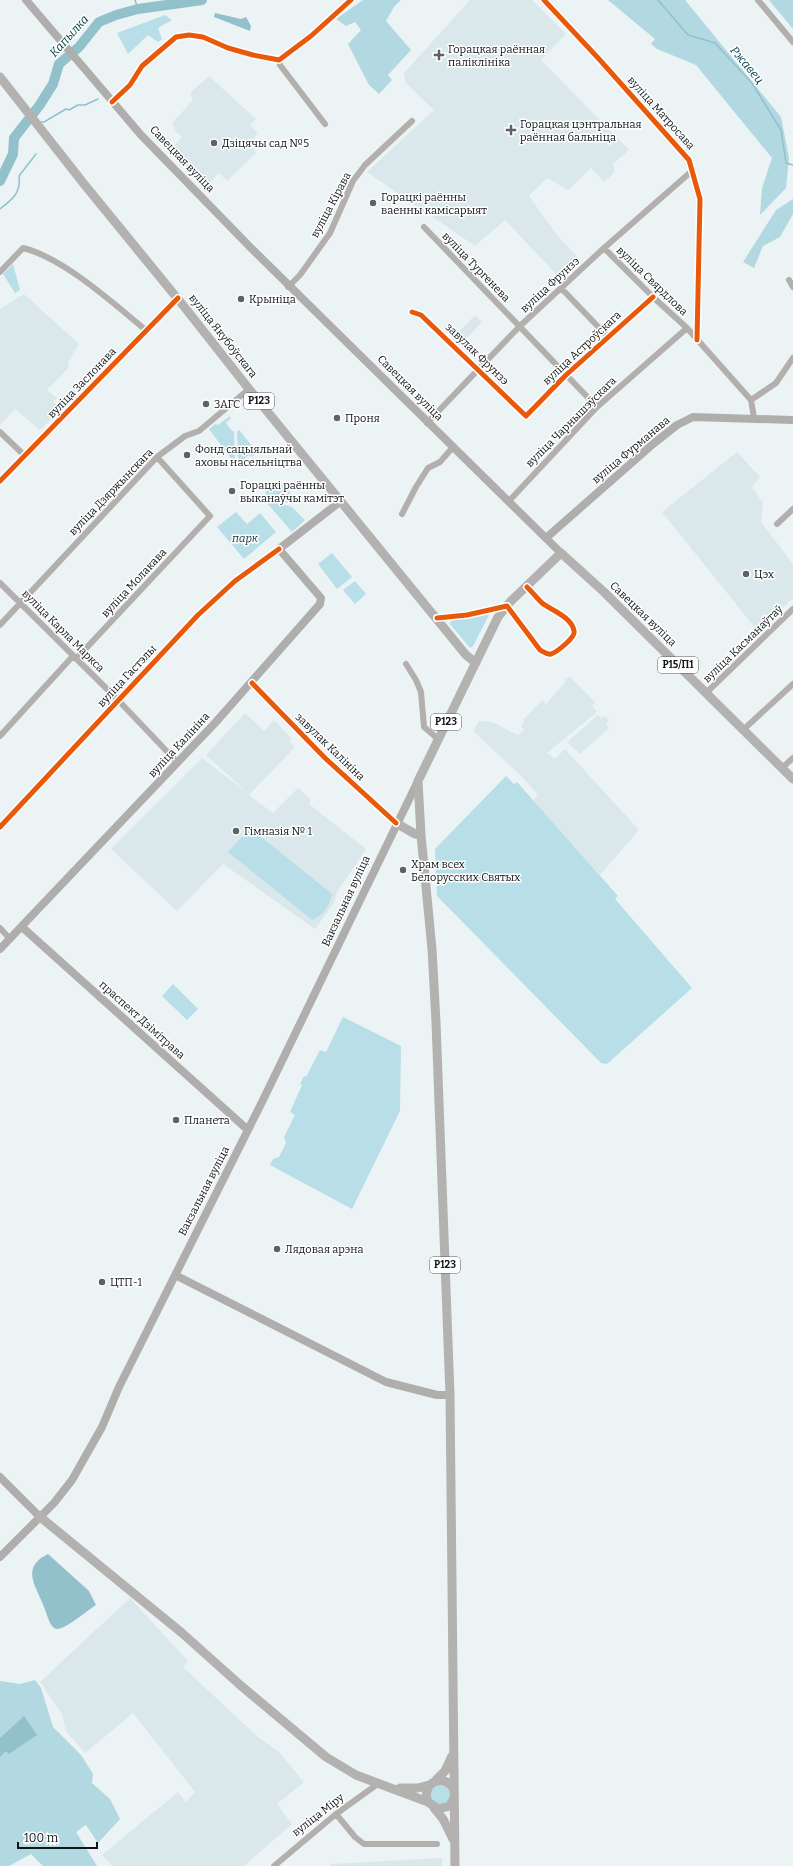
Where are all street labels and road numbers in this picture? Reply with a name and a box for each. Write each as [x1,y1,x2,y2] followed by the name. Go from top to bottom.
[625,74,697,152] street label: вуліца Матросава
[147,123,217,195] street label: Савецкая вуліца
[308,170,354,240] street label: вуліца Кірава
[439,229,513,305] street label: вуліца Тургенева
[614,244,690,318] street label: вуліца Свярдлова
[518,254,582,316] street label: вуліца Фрунзэ
[186,292,260,380] street label: вуліца Якубоўскага
[540,308,624,388] street label: вуліца Астроўскага
[443,320,512,388] street label: завулак Фрунзэ
[45,345,119,421] street label: вуліца Заслонава
[375,353,445,423] street label: Савецкая вуліца
[523,374,619,470] street label: вуліца Чарнышэўскага
[244,393,274,409] road number: Р123
[589,414,673,486] street label: вуліца Фурманава
[66,446,156,538] street label: вуліца Дзяржынскага
[99,546,169,620] street label: вуліца Молакава
[607,579,679,649] street label: Савецкая вуліца
[19,587,107,675] street label: вуліца Карла Маркса
[701,603,786,685] street label: вуліца Касманаўтаў
[95,642,159,710] street label: вуліца Гастэлы
[658,657,698,673] road number: Р15/П1
[146,710,212,780] street label: вуліца Калініна
[293,711,367,783] street label: завулак Калініна
[431,714,461,730] road number: Р123
[319,854,373,948] street label: Вакзальная вуліца
[97,978,187,1062] street label: праспект Дзімітрава
[176,1144,232,1238] street label: Вакзальная вуліца
[430,1257,460,1273] road number: Р123
[290,1791,347,1839] street label: вуліца Міру

